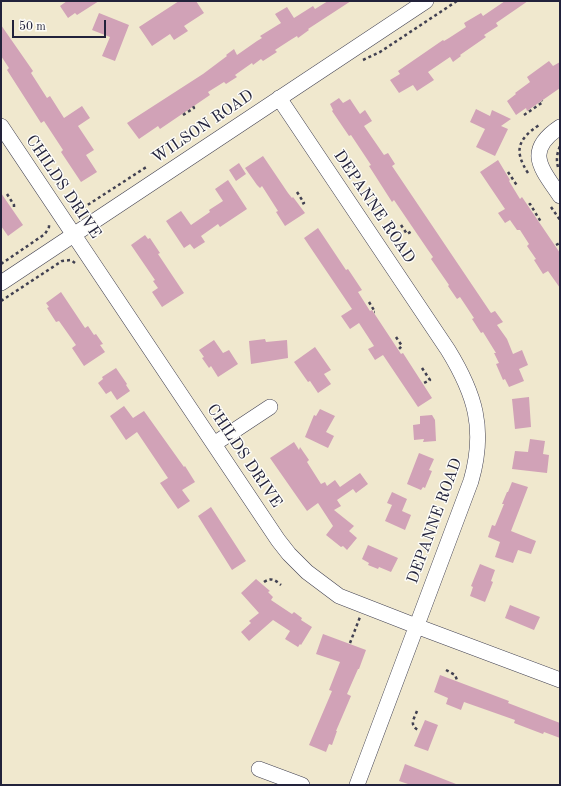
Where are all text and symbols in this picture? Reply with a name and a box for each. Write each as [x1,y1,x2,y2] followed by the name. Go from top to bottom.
[14,12,108,38] scale bar
[19,21,46,33] text: 50 m
[149,86,257,168] street label: WILSON ROAD
[21,132,105,242] street label: CHILDS DRIVE
[329,147,419,267] street label: DEPANNE ROAD
[202,401,286,511] street label: CHILDS DRIVE
[403,456,467,586] street label: DEPANNE ROAD

